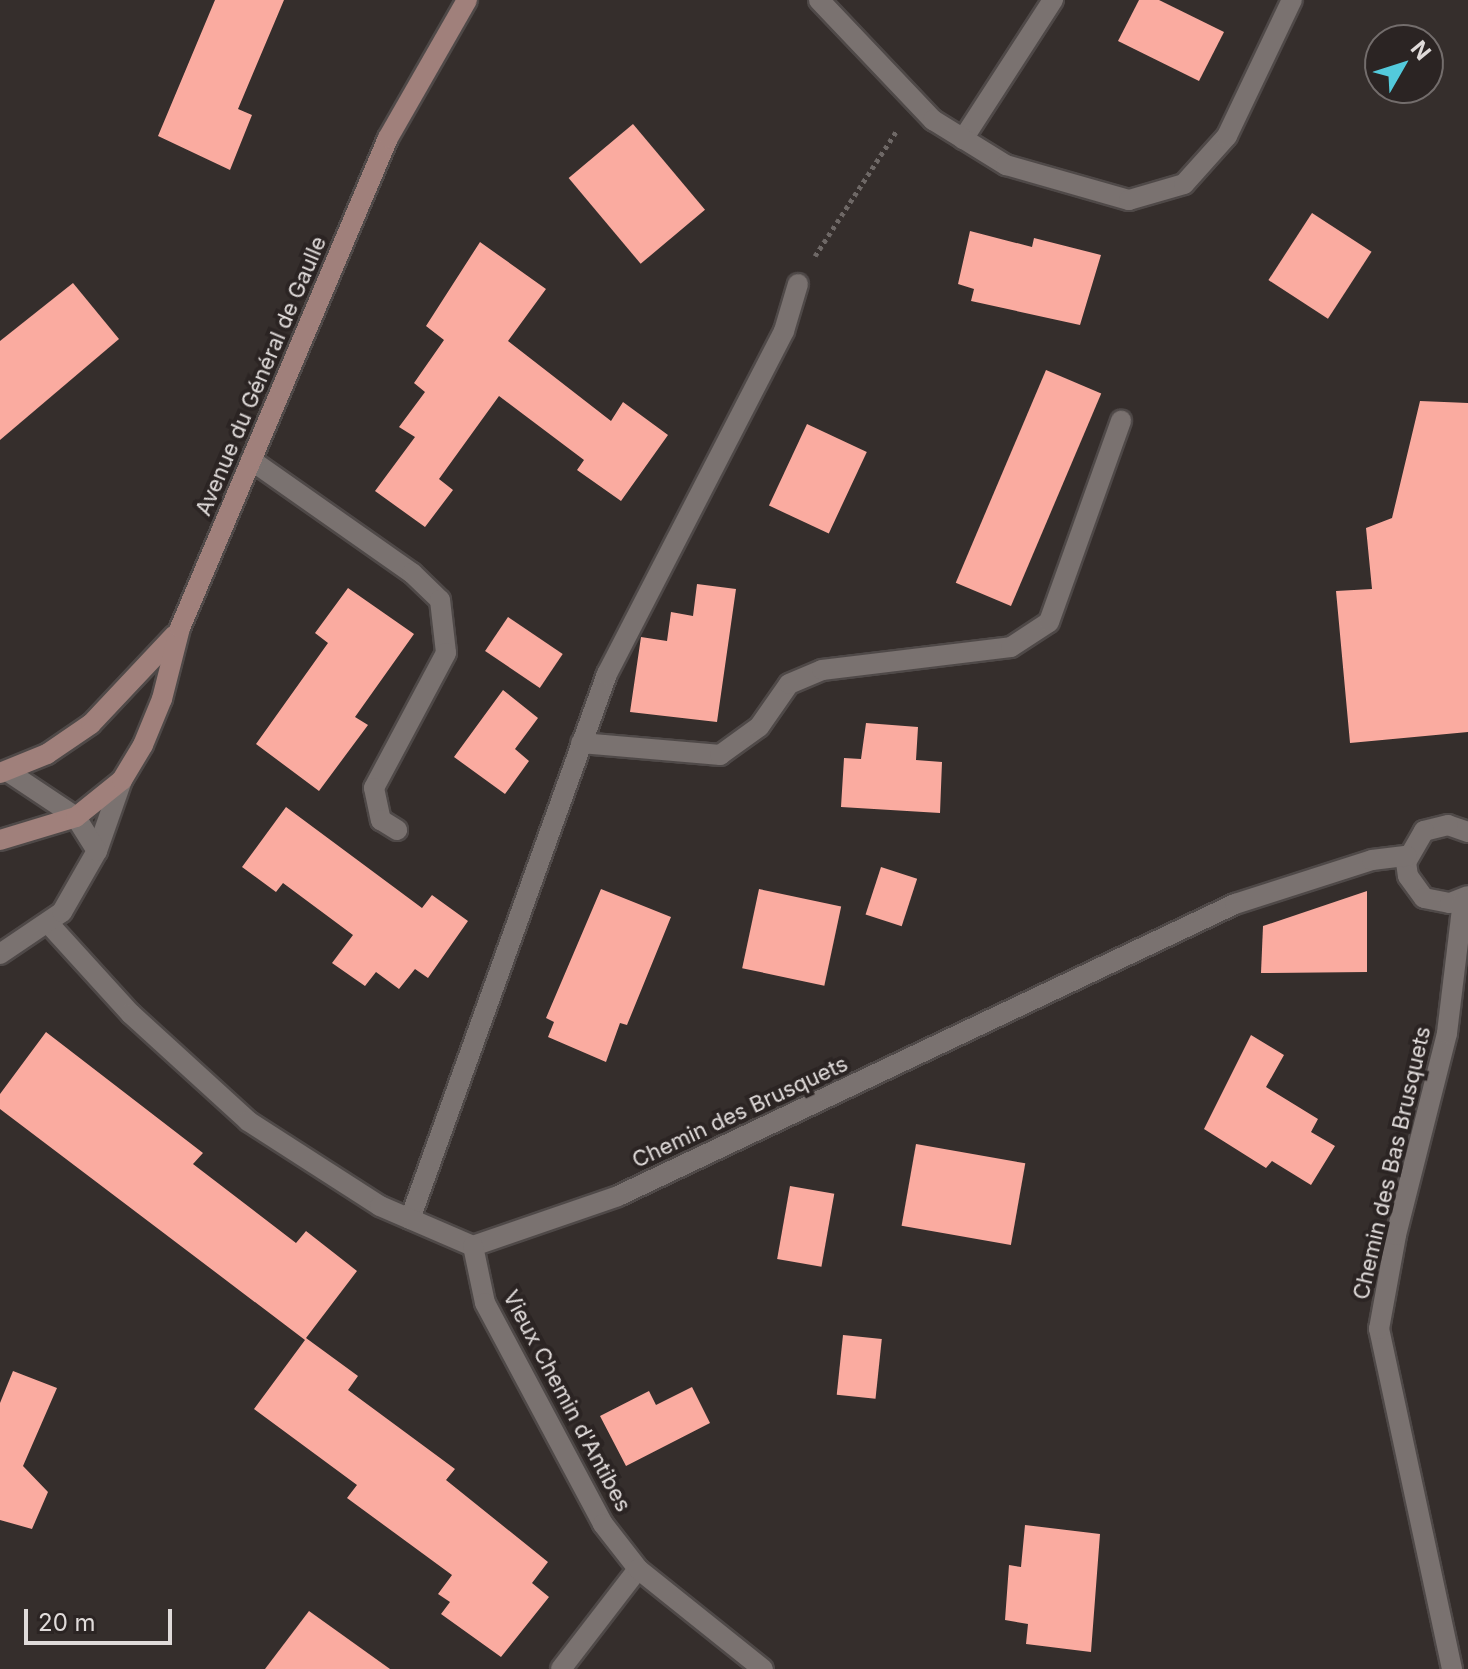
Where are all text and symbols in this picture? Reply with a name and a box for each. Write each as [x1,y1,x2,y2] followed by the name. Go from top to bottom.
[1364,24,1444,104] north arrow
[1406,35,1436,65] text: N
[190,232,332,520] street label: Avenue du Général de Gaulle
[1348,1024,1436,1302] street label: Chemin des Bas Brusquets
[628,1050,852,1174] street label: Chemin des Brusquets
[497,1286,637,1516] street label: Vieux Chemin d'Antibes
[28,1593,176,1643] scale bar
[38,1608,96,1637] text: 20 m

